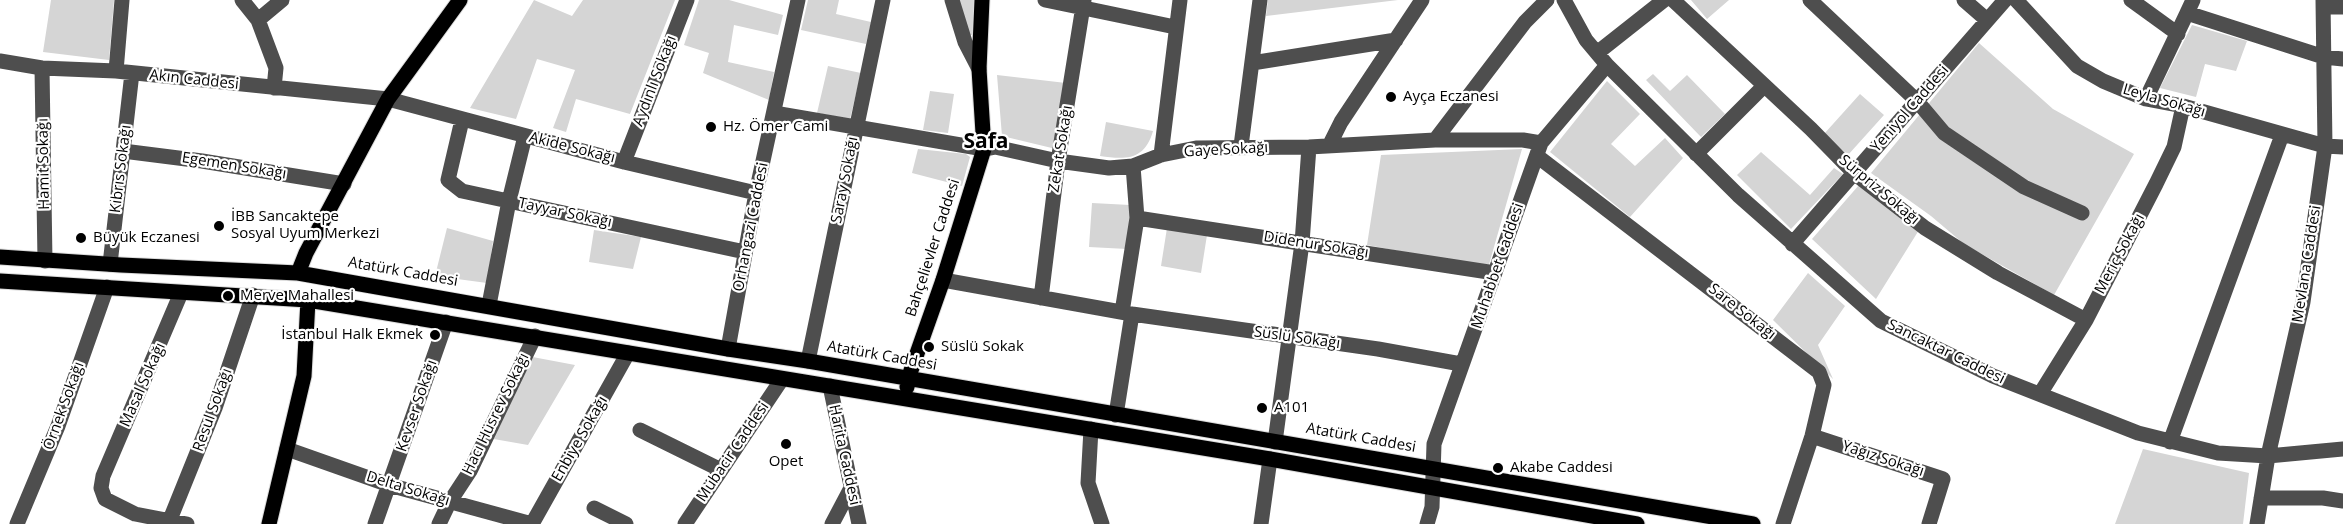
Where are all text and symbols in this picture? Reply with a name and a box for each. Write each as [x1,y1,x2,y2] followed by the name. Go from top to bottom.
[629,33,681,129] street label: Aydınlı Sokağı
[1867,62,1953,156] street label: Yeniyol Caddesi
[148,66,240,94] street label: Akın Caddesi
[2121,81,2207,121] street label: Leyla Sokağı
[1403,88,1499,106] place label: Ayça Eczanesi
[1384,90,1398,104] marker: Ayça Eczanesi
[1045,104,1077,194] street label: Zekat Sokağı
[34,118,54,210] street label: Hamit Sokağı
[723,118,828,136] place label: Hz. Ömer Cami
[704,120,718,134] marker: Hz. Ömer Cami
[107,124,135,214] street label: Kıbrıs Sokağı
[527,129,617,167] street label: Akide Sokağı
[963,129,1009,155] district label: Safa
[828,135,862,225] street label: Saray Sokağı
[1183,139,1269,161] street label: Gaye Sokağı
[180,149,288,183] street label: Egemen Sokağı
[1835,151,1923,229] street label: Sürpriz Sokağı
[730,161,772,293] street label: Orhangazi Caddesi
[902,177,964,319] street label: Bahçelievler Caddesi
[516,194,614,232] street label: Tayyar Sokağı
[1468,201,1528,331] street label: Muhabbet Caddesi
[2289,204,2325,324] street label: Mevlana Caddesi
[231,208,380,243] place label: İBB Sancaktepe Sosyal Uyum Merkezi
[2091,211,2149,297] street label: Meriç Sokağı
[212,219,226,233] marker: İBB Sancaktepe Sosyal Uyum Merkezi
[1262,228,1370,262] street label: Didenur Sokağı
[93,229,200,247] place label: Büyük Eczanesi
[74,231,88,245] marker: Büyük Eczanesi
[347,253,459,291] street label: Atatürk Caddesi
[1705,280,1779,344] street label: Sare Sokağı
[240,287,354,305] place label: Merve Mahallesi
[221,289,235,303] marker: Merve Mahallesi
[1884,316,2008,388] street label: Sancaktar Caddesi
[1253,323,1341,353] street label: Süslü Sokağı
[281,326,423,344] place label: İstanbul Halk Ekmek
[428,328,442,342] marker: İstanbul Halk Ekmek
[826,337,938,375] street label: Atatürk Caddesi
[941,338,1024,356] place label: Süslü Sokak
[116,340,170,430] street label: Masal Sokağı
[922,340,936,354] marker: Süslü Sokak
[459,350,533,478] street label: Hacı Hüsrev Sokağı
[393,358,441,454] street label: Kevser Sokağı
[40,359,88,453] street label: Örnek Sokağı
[190,366,236,454] street label: Resul Sokağı
[548,393,612,485] street label: Enbiye Sokağı
[693,399,773,505] street label: Mübacir Caddesi
[1274,399,1309,417] place label: A101
[1255,401,1269,415] marker: A101
[825,403,863,507] street label: Harita Caddesi
[1305,419,1417,457] street label: Atatürk Caddesi
[779,437,793,451] marker: Opet
[1840,437,1926,481] street label: Yağız Sokağı
[769,453,803,471] place label: Opet
[1510,459,1613,477] place label: Akabe Caddesi
[1491,461,1505,475] marker: Akabe Caddesi
[364,468,452,510] street label: Delta Sokağı

